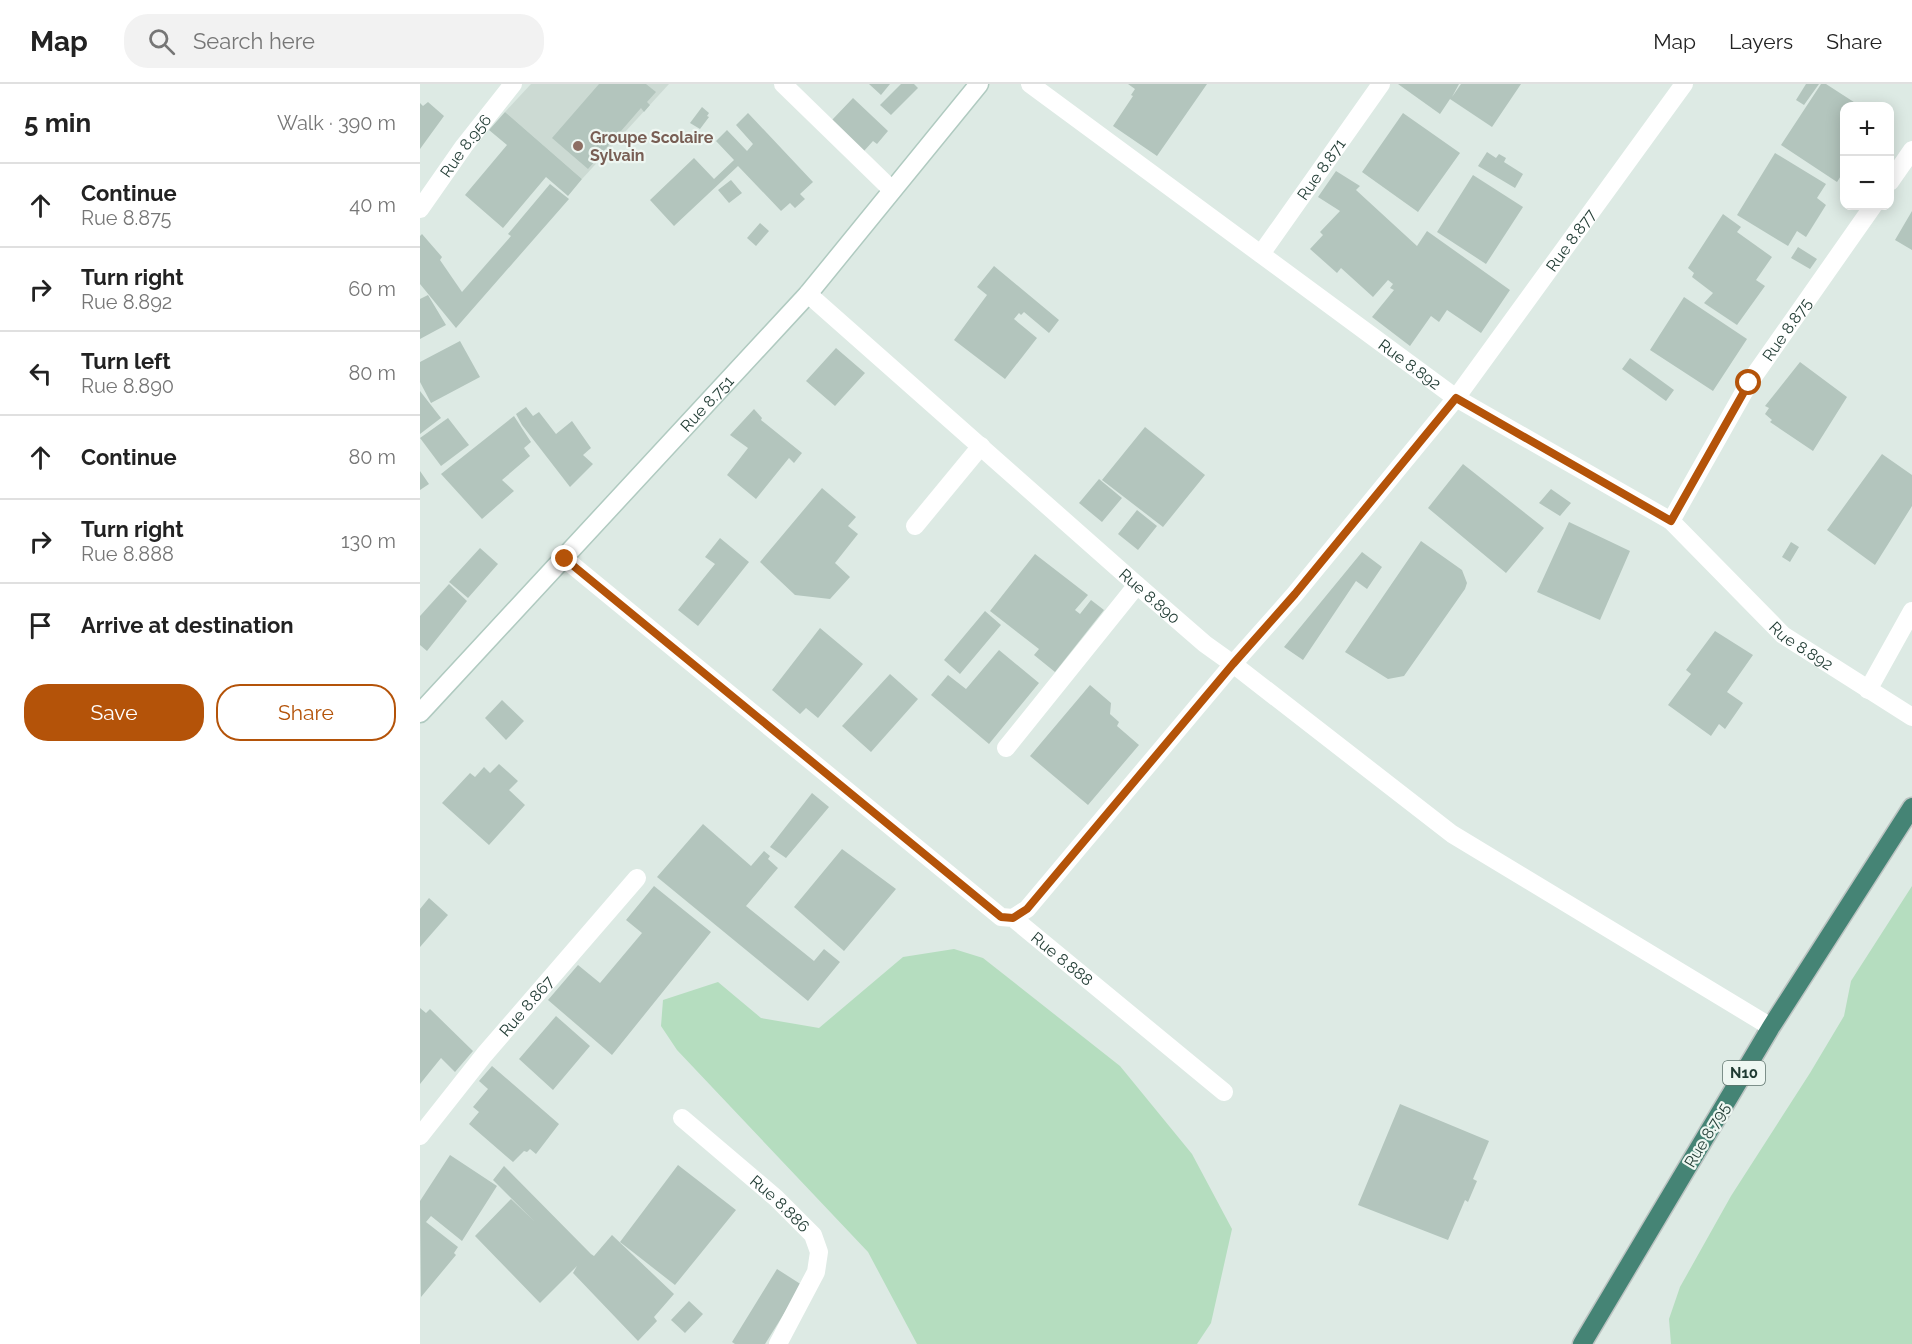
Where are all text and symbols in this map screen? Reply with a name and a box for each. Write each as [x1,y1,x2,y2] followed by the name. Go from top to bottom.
[124,14,544,68] search box
[30,25,88,58] text: Map
[145,25,178,58] icon: search
[193,28,315,54] text: Search here
[1653,29,1696,54] text: Map
[1729,29,1793,54] text: Layers
[1826,29,1882,54] text: Share
[1840,102,1894,210] map controls
[1840,102,1894,156] button: +
[24,108,91,138] text: 5 min
[436,110,495,181] street label: Rue 8.956
[277,111,396,135] text: Walk · 390 m
[590,128,714,165] place label: Groupe Scolaire Sylvain
[1293,135,1349,203] street label: Rue 8.871
[571,139,585,153] marker: Groupe Scolaire Sylvain
[1840,156,1894,210] button: −
[81,180,177,206] text: Continue
[24,189,57,222] icon: ahead
[349,193,396,217] text: 40 m
[1542,205,1600,275] street label: Rue 8.877
[81,206,171,230] text: Rue 8.875
[81,264,184,290] text: Turn right
[24,273,57,306] icon: right
[348,277,396,301] text: 60 m
[81,290,172,314] text: Rue 8.892
[1758,294,1815,364] street label: Rue 8.875
[1375,335,1445,393] street label: Rue 8.892
[81,348,171,374] text: Turn left
[24,357,57,390] icon: left
[348,361,396,385] text: 80 m
[1735,369,1761,395] route start
[676,371,737,435] street label: Rue 8.751
[81,374,174,398] text: Rue 8.890
[24,441,57,474] icon: ahead
[81,444,177,470] text: Continue
[348,445,396,469] text: 80 m
[81,516,184,542] text: Turn right
[24,525,57,558] icon: right
[341,529,396,553] text: 130 m
[81,542,174,566] text: Rue 8.888
[551,545,577,571] route end
[1115,564,1184,628] street label: Rue 8.890
[24,609,57,642] icon: arrive
[81,612,294,638] text: Arrive at destination
[1766,617,1837,674] street label: Rue 8.892
[24,684,204,741] button: Save
[216,684,396,741] button: Share
[1027,928,1097,990] street label: Rue 8.888
[495,972,558,1040] street label: Rue 8.867
[1723,1061,1765,1085] road number: N10
[1680,1099,1734,1171] street label: Rue 8.795
[746,1171,814,1236] street label: Rue 8.886

